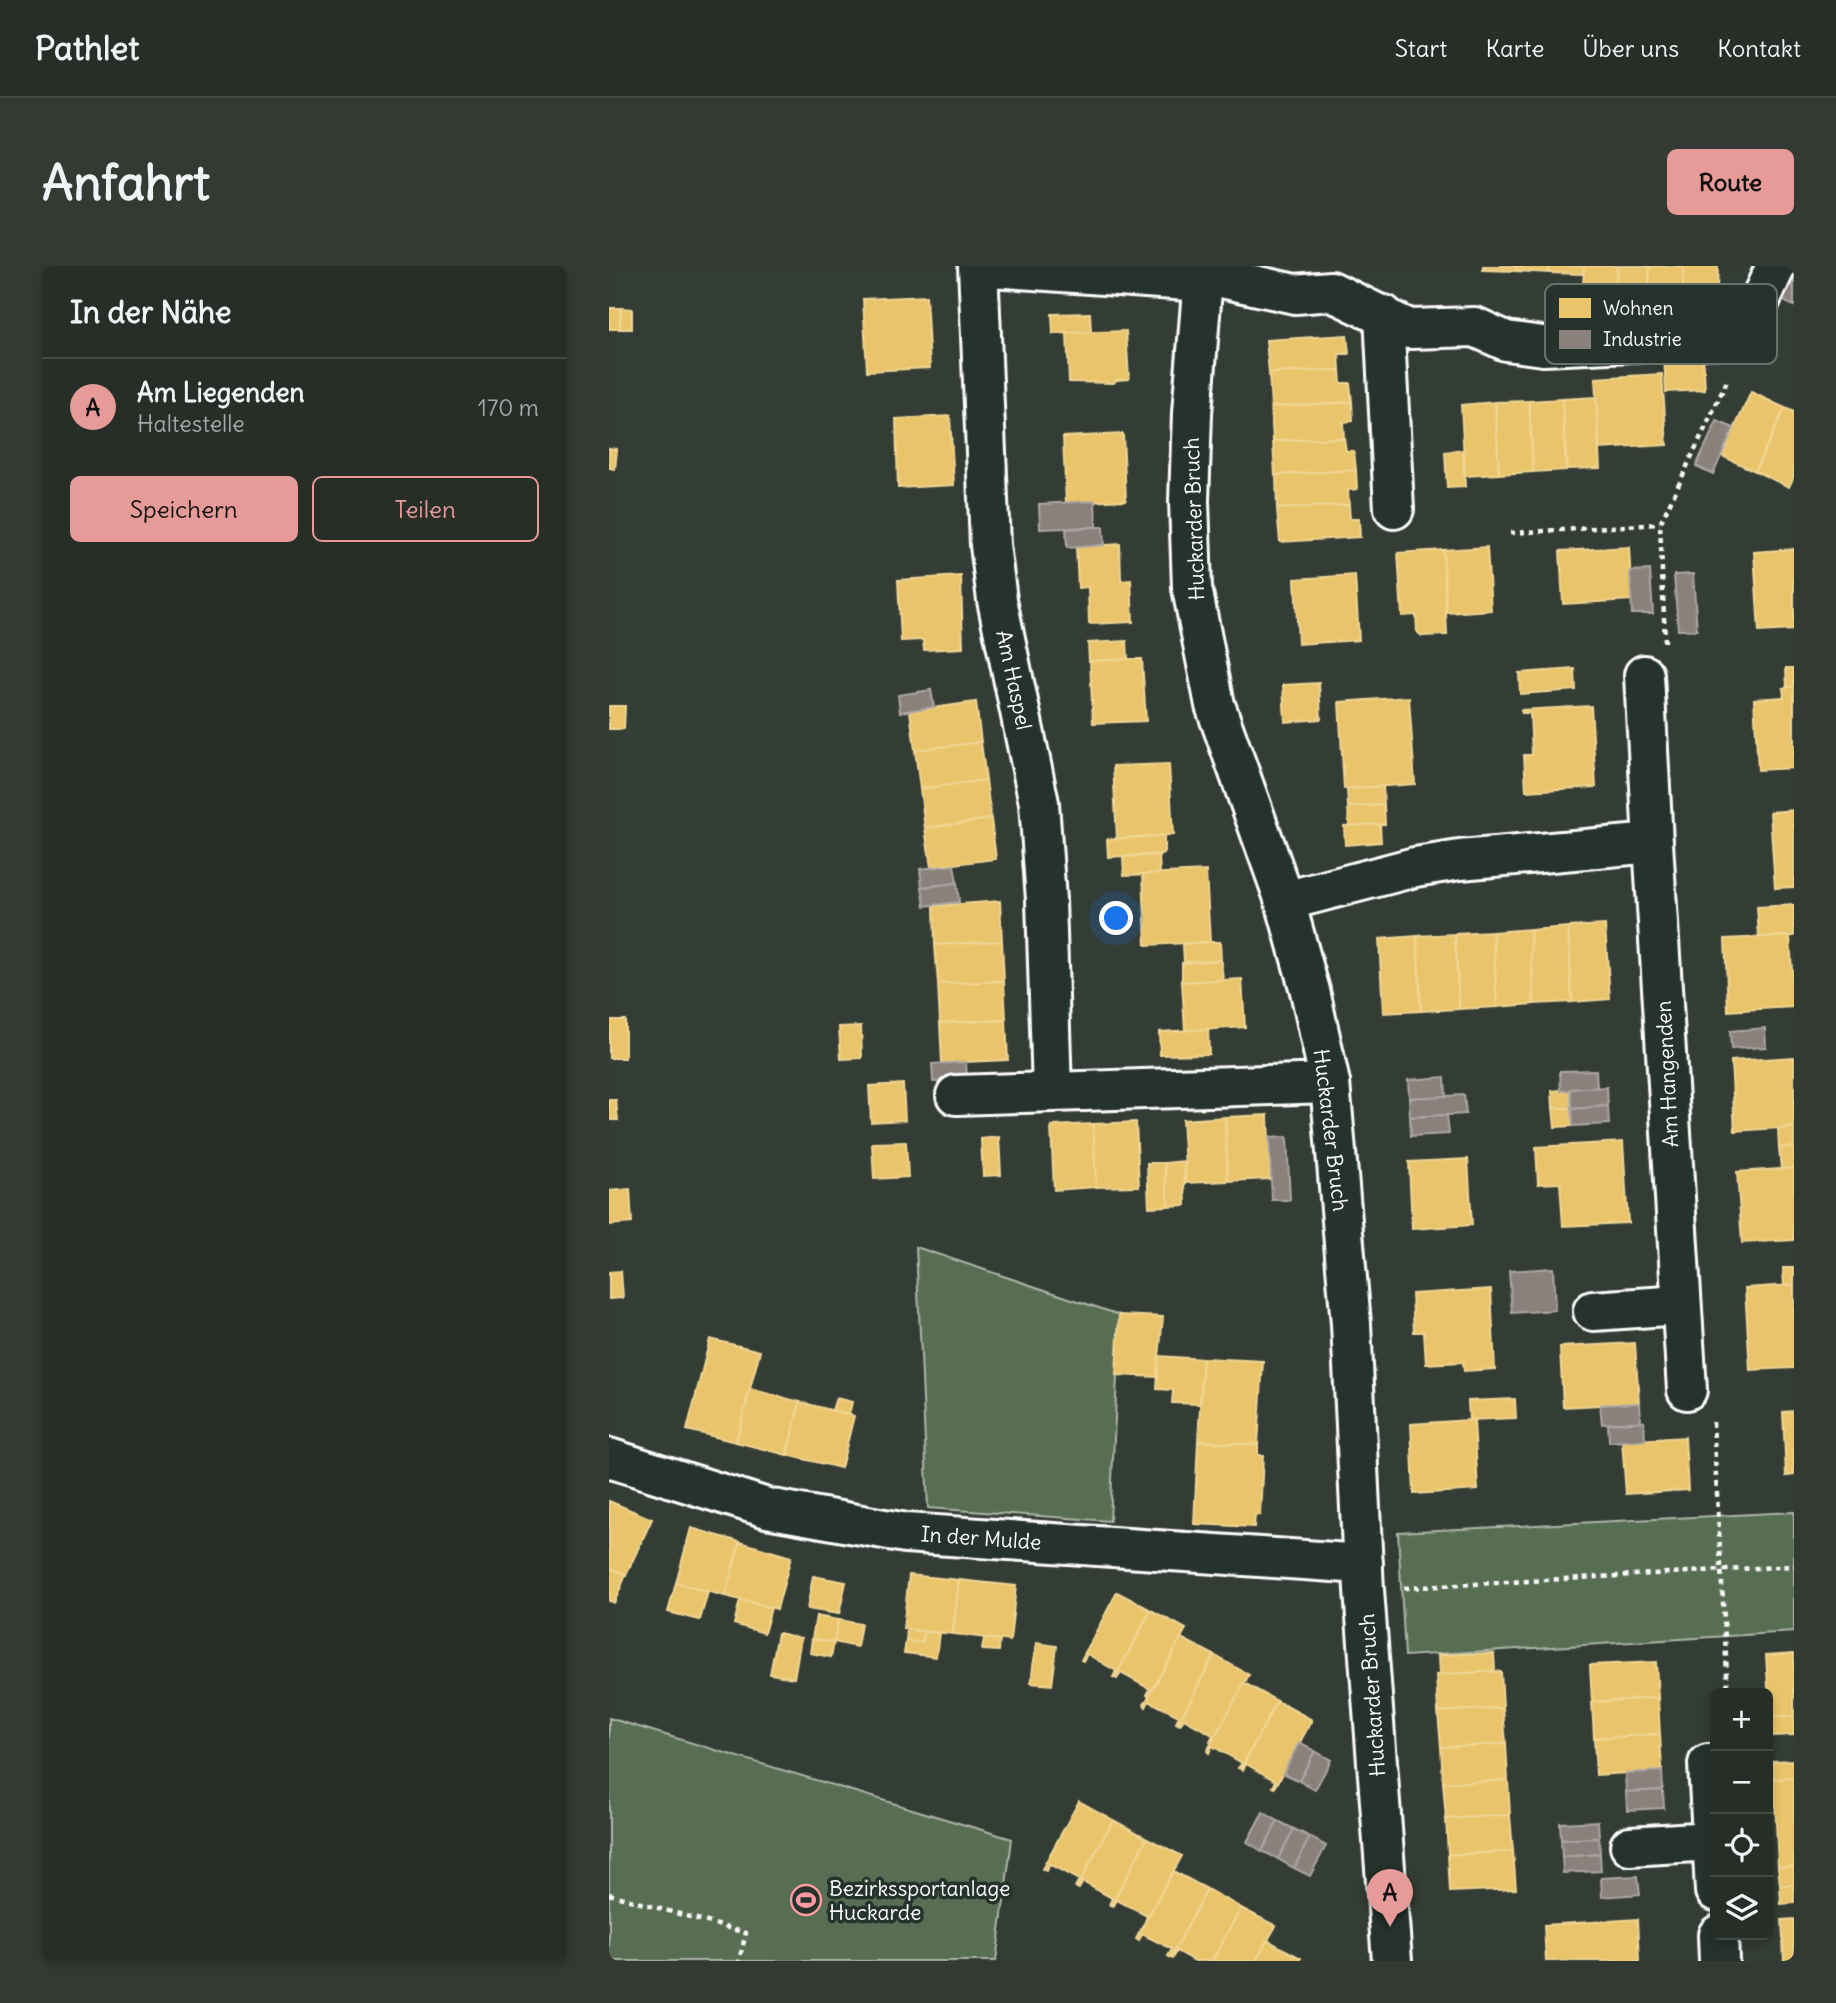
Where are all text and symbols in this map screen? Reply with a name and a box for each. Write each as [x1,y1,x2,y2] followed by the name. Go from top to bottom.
[35,27,139,69] text: Pathlet
[1395,33,1447,63] text: Start
[1485,33,1544,63] text: Karte
[1582,33,1679,63] text: Über uns
[1717,33,1801,63] text: Kontakt
[1667,149,1794,215] button: Route
[42,152,210,213] text: Anfahrt
[1545,284,1777,364] legend
[70,293,232,331] text: In der Nähe
[1603,296,1674,320] text: Wohnen
[1603,327,1682,351] text: Industrie
[137,376,304,409] text: Am Liegenden
[86,393,100,422] text: A
[478,393,539,422] text: 170 m
[137,409,245,438] text: Haltestelle
[1178,437,1210,601] street label: Huckarder Bruch
[70,476,298,542] button: Speichern
[312,476,539,542] button: Teilen
[990,628,1038,732] street label: Am Haspel
[1099,901,1133,935] your location
[1650,1000,1684,1148] street label: Am Hangenden
[1308,1047,1354,1213] street label: Huckarder Bruch
[920,1520,1042,1556] street label: In der Mulde
[1353,1613,1391,1777] street label: Huckarder Bruch
[1710,1688,1773,1940] map controls
[1710,1688,1773,1751] button: +
[1710,1751,1773,1814] button: −
[1710,1814,1773,1877] button: locate
[1367,1869,1413,1927] pin: A
[829,1875,1010,1926] place label: Bezirkssportanlage Huckarde
[1710,1877,1773,1940] button: layers
[789,1883,823,1917] sports icon: Bezirkssportanlage Huckarde

